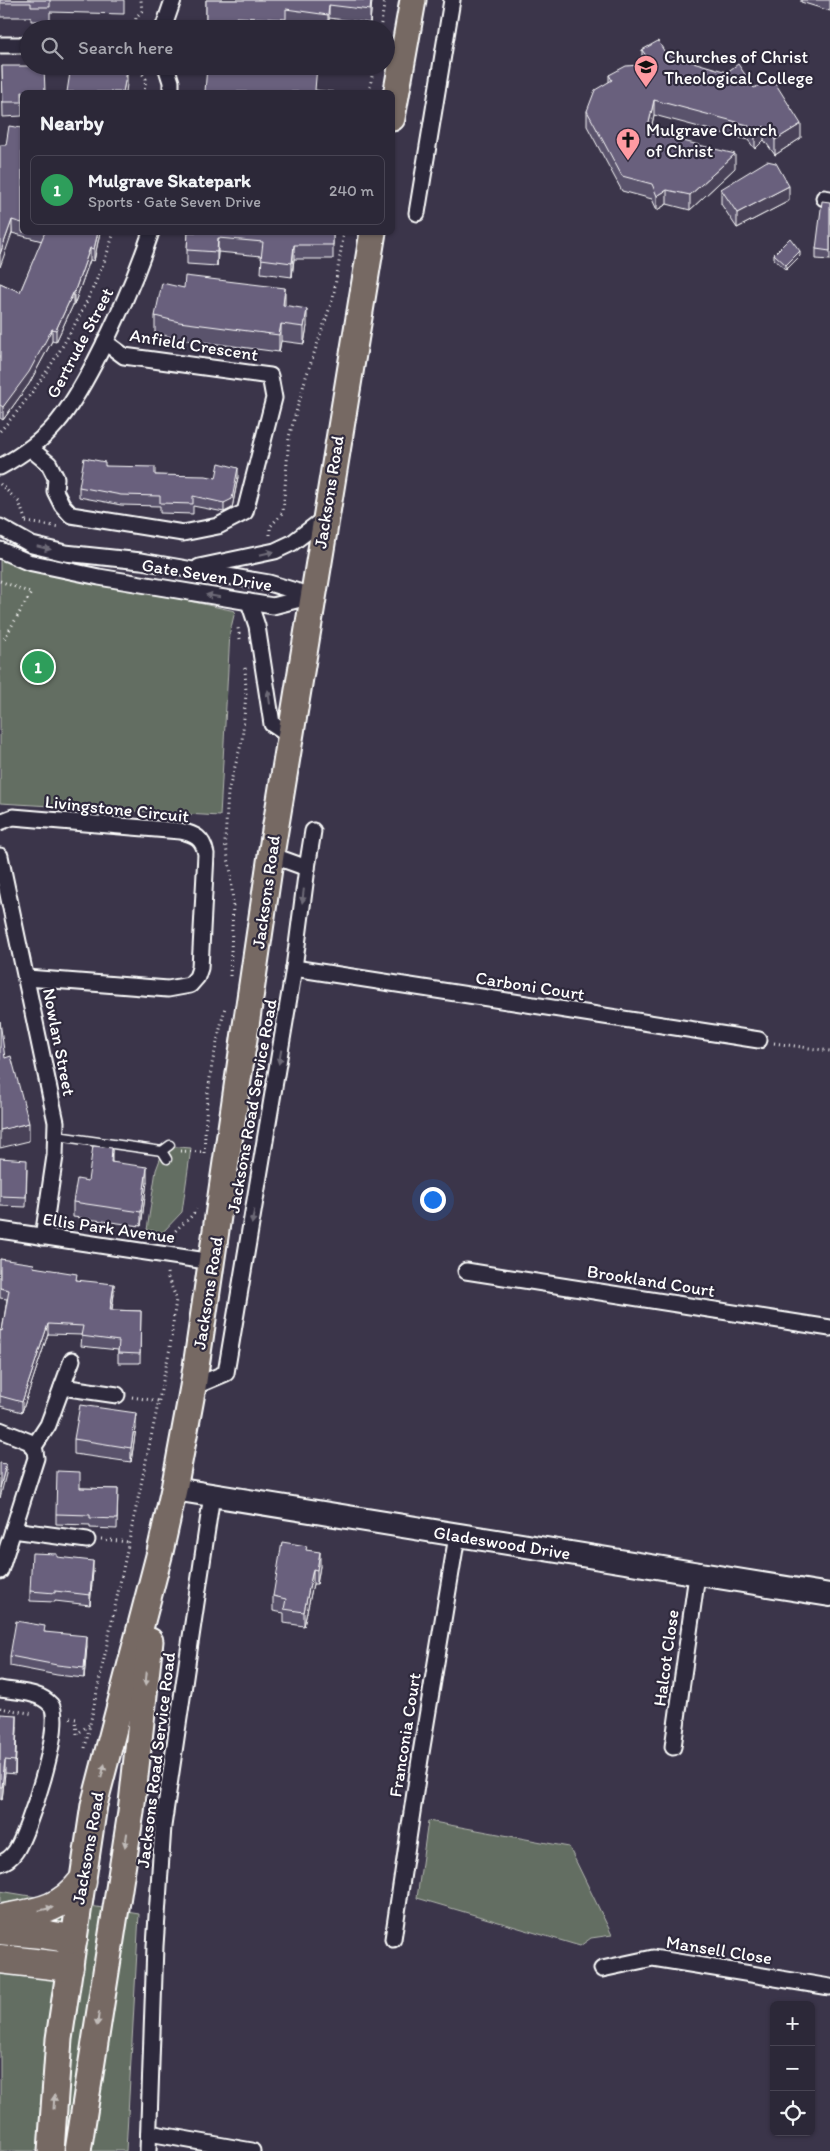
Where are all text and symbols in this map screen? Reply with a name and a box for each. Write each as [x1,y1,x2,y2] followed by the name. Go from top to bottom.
[20,20,395,75] search box
[38,34,66,62] icon: search
[78,36,173,59] text: Search here
[664,46,813,89] place label: Churches of Christ Theological College
[633,54,659,88] school or university icon: Churches of Christ Theological College
[40,110,104,135] text: Nearby
[646,119,777,162] place label: Mulgrave Church of Christ
[615,127,641,161] church icon: Mulgrave Church of Christ
[88,169,251,192] text: Mulgrave Skatepark
[53,181,61,200] text: 1
[329,181,374,200] text: 240 m
[88,192,261,211] text: Sports · Gate Seven Drive
[42,284,119,402] street label: Gertrude Street
[128,324,260,366] street label: Anfield Crescent
[309,434,349,550] street label: Jacksons Road
[36,544,51,552] one-way arrow
[260,549,275,557] one-way arrow
[140,554,274,596] street label: Gate Seven Drive
[204,591,220,599] one-way arrow
[22,648,54,686] pin: 1
[264,688,272,704] one-way arrow
[44,790,191,828] street label: Livingstone Circuit
[247,834,285,950] street label: Jacksons Road
[299,888,307,904] one-way arrow
[474,967,586,1006] street label: Carboni Court
[38,986,80,1098] street label: Nowlan Street
[222,997,282,1215] street label: Jacksons Road Service Road
[275,1049,283,1065] one-way arrow
[420,1187,446,1213] your location
[41,1208,177,1248] street label: Ellis Park Avenue
[248,1209,256,1225] one-way arrow
[188,1235,228,1351] street label: Jacksons Road
[586,1260,717,1302] street label: Brookland Court
[432,1521,572,1565] street label: Gladeswood Drive
[648,1608,684,1708] street label: Halcot Close
[132,1651,180,1869] street label: Jacksons Road Service Road
[142,1671,150,1687] one-way arrow
[384,1671,426,1799] street label: Franconia Court
[99,1763,107,1778] one-way arrow
[67,1790,109,1906] street label: Jacksons Road
[122,1833,130,1849] one-way arrow
[38,1905,53,1913] one-way arrow
[664,1931,774,1969] street label: Mansell Close
[770,2001,815,2136] map controls
[770,2001,815,2046] button: +
[94,2012,102,2028] one-way arrow
[770,2046,815,2091] button: −
[770,2091,815,2136] button: locate
[51,2094,59,2110] one-way arrow

